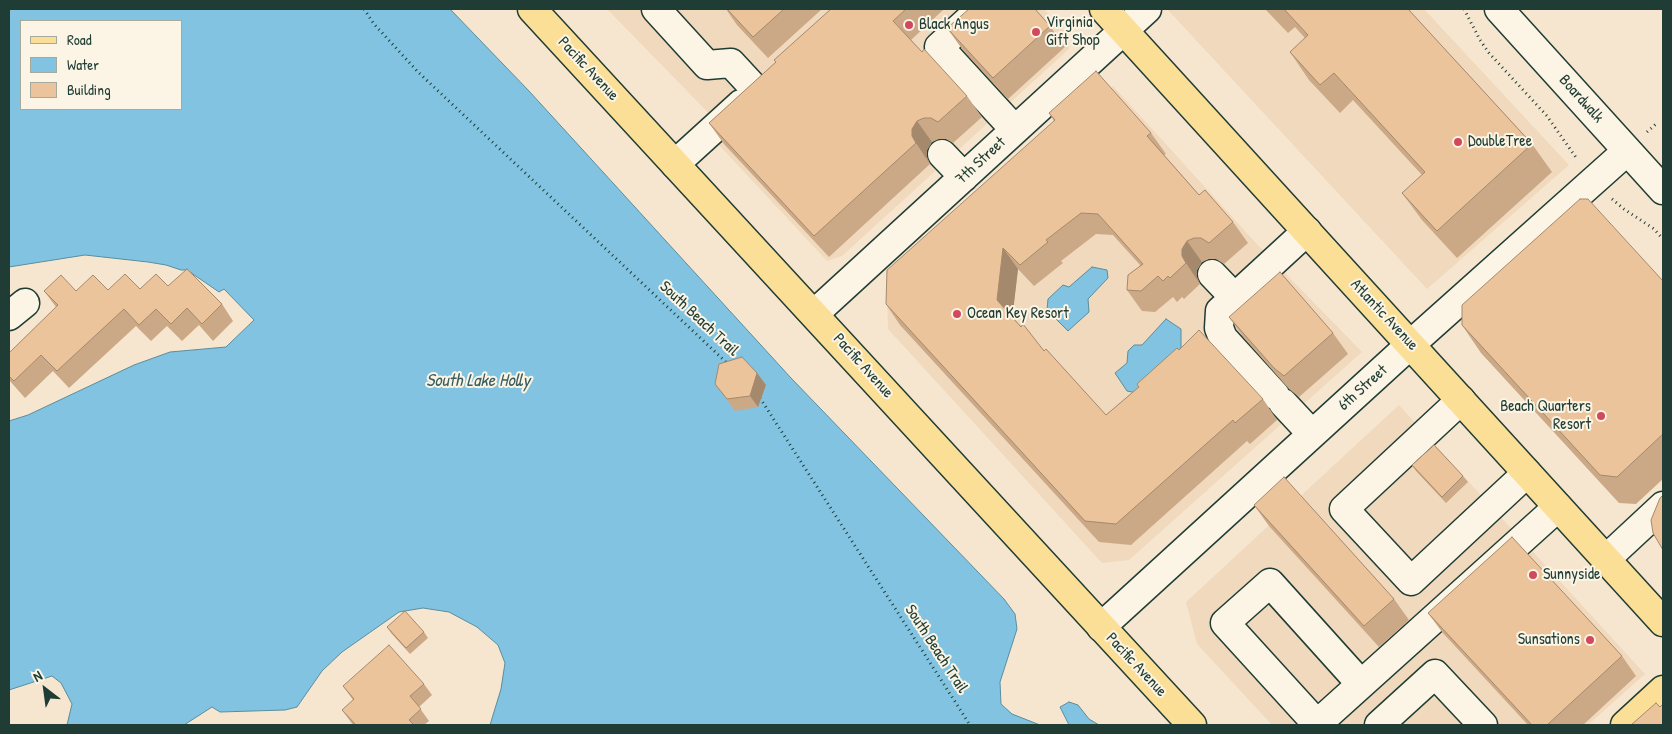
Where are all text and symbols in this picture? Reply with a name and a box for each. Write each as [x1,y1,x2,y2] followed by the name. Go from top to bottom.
[1046,13,1100,51] place label: Virginia Gift Shop
[919,15,989,35] place label: Black Angus
[903,19,915,31] marker: Black Angus
[20,20,182,110] legend
[1030,26,1042,38] marker: Virginia Gift Shop
[67,29,92,50] text: Road
[553,33,623,105] street label: Pacific Avenue
[67,54,99,75] text: Water
[1555,71,1607,127] street label: Boardwalk
[67,79,111,100] text: Building
[1468,132,1532,152] place label: DoubleTree
[952,133,1010,189] street label: 7th Street
[1452,136,1464,148] marker: DoubleTree
[1346,275,1422,355] street label: Atlantic Avenue
[655,277,743,361] street label: South Beach Trail
[967,304,1069,324] place label: Ocean Key Resort
[951,308,963,320] marker: Ocean Key Resort
[829,330,897,402] street label: Pacific Avenue
[1334,361,1392,415] street label: 6th Street
[426,370,530,392] water label: South Lake Holly
[1500,397,1591,435] place label: Beach Quarters Resort
[1595,410,1607,422] marker: Beach Quarters Resort
[1543,565,1600,585] place label: Sunnyside
[1527,569,1539,581] marker: Sunnyside
[900,601,972,697] street label: South Beach Trail
[1101,629,1171,701] street label: Pacific Avenue
[1518,630,1580,650] place label: Sunsations
[1584,634,1596,646] marker: Sunsations
[20,664,70,714] north arrow
[29,665,45,686] text: N

